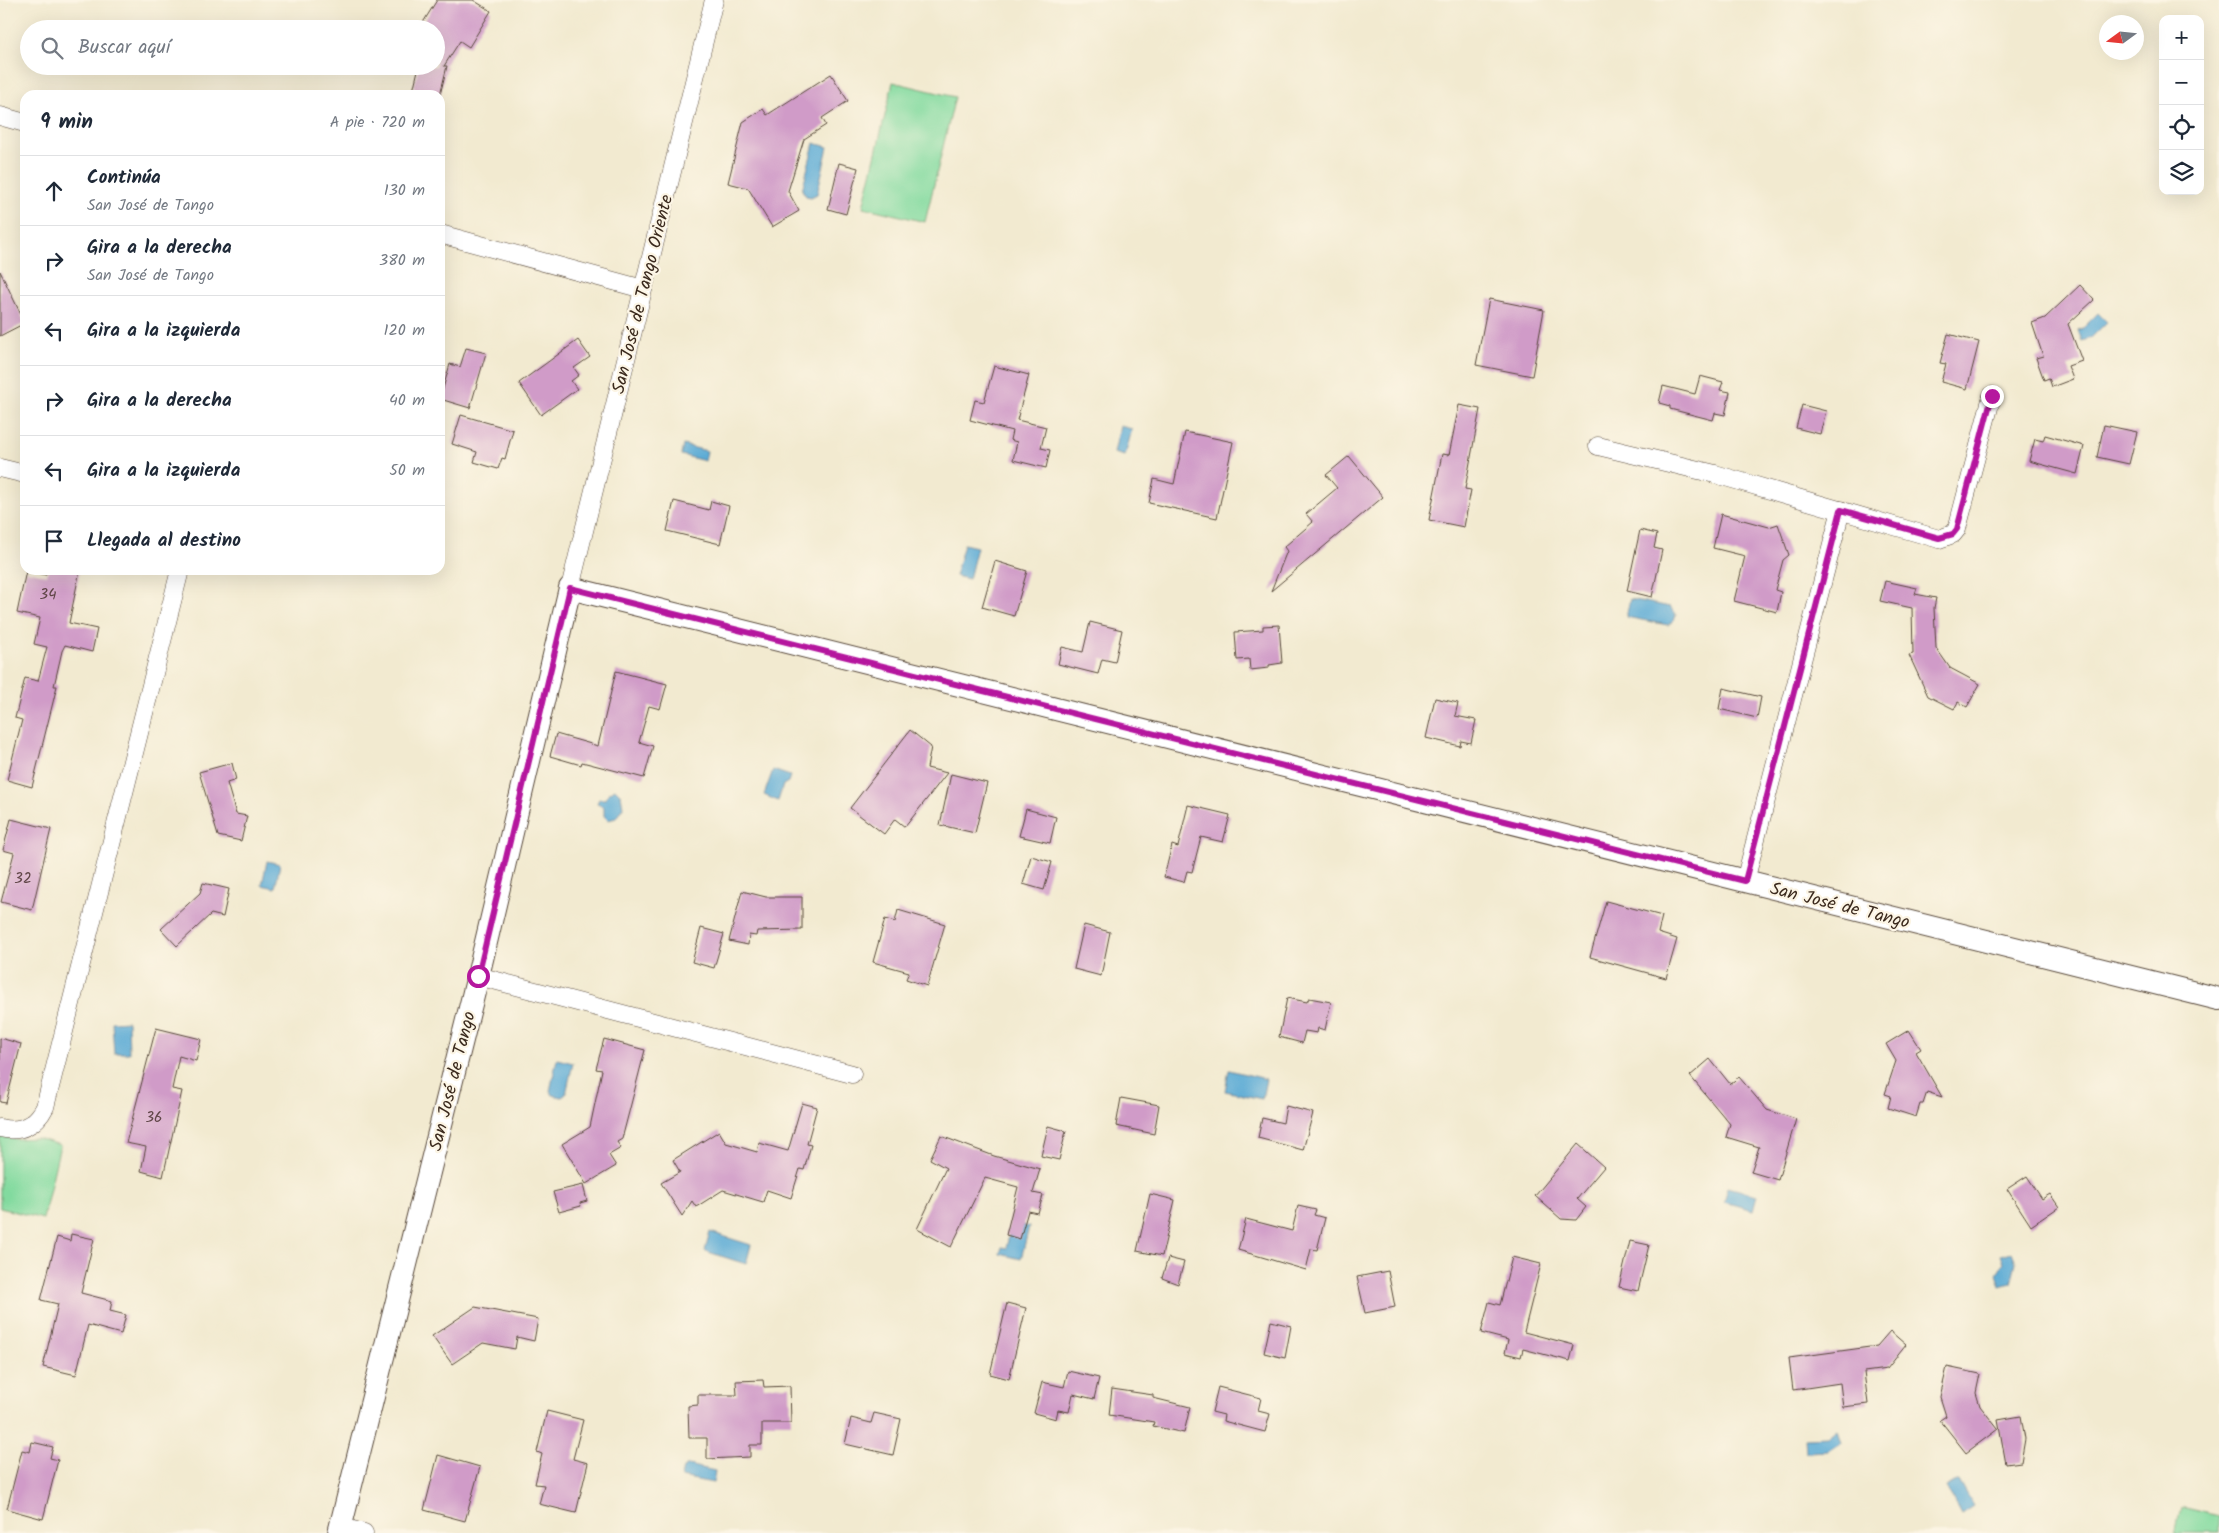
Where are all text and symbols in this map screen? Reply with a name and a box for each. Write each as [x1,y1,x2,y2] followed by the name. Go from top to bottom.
[2099,15,2144,60] north arrow
[2159,15,2204,195] map controls
[2159,15,2204,60] button: +
[20,20,445,75] search box
[78,33,170,63] text: Buscar aquí
[38,34,66,62] icon: search
[2159,60,2204,105] button: −
[2159,105,2204,150] button: locate
[40,106,93,139] text: 9 min
[330,110,425,135] text: A pie · 720 m
[2159,150,2204,195] button: layers
[87,163,161,193] text: Continúa
[40,177,68,205] icon: ahead
[384,178,425,203] text: 130 m
[605,192,682,397] street label: San José de Tango Oriente
[87,193,214,218] text: San José de Tango
[87,233,232,263] text: Gira a la derecha
[40,247,68,275] icon: right
[379,248,425,273] text: 380 m
[87,263,214,288] text: San José de Tango
[87,316,240,346] text: Gira a la izquierda
[40,317,68,345] icon: left
[384,318,425,343] text: 120 m
[1981,385,2004,408] route end
[87,386,232,416] text: Gira a la derecha
[40,387,68,415] icon: right
[389,388,425,413] text: 40 m
[87,456,240,486] text: Gira a la izquierda
[40,457,68,485] icon: left
[389,458,425,483] text: 50 m
[87,526,241,556] text: Llegada al destino
[40,527,68,555] icon: arrive
[40,583,56,607] house number: 34
[14,867,32,891] house number: 32
[1767,875,1912,938] street label: San José de Tango
[467,965,490,988] route start
[422,1009,485,1154] street label: San José de Tango
[146,1106,162,1130] house number: 36

